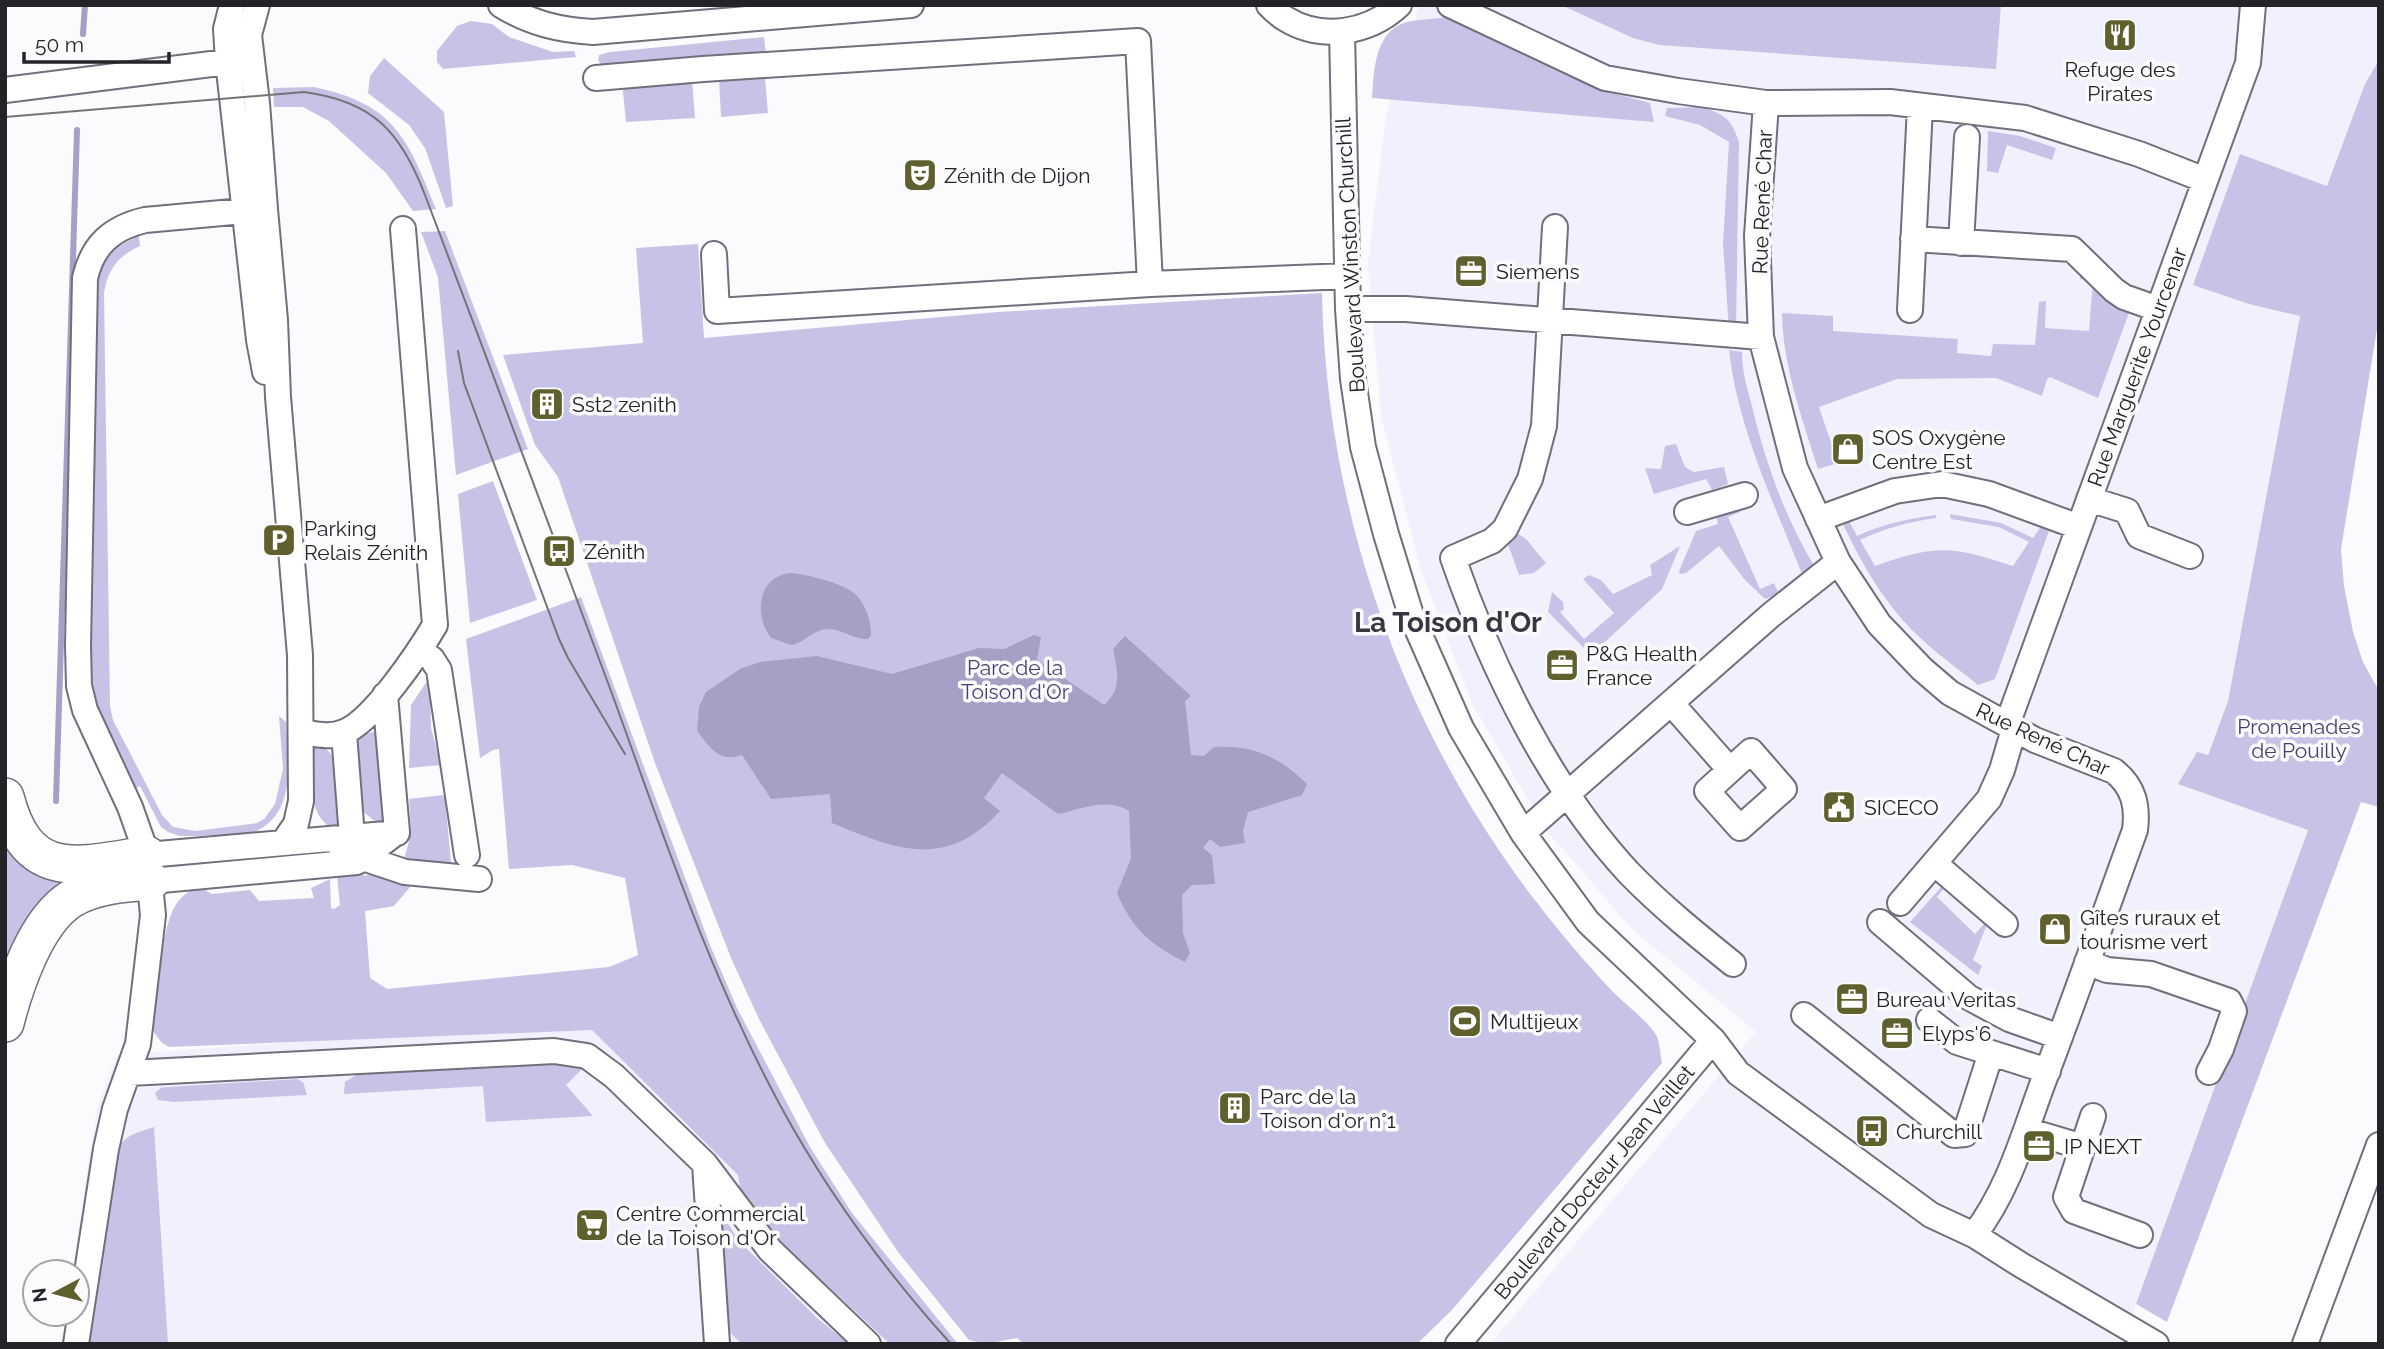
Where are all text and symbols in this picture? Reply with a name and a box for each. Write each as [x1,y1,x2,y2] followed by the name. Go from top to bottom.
[2101,16,2139,54] restaurant icon: Refuge des Pirates
[24,21,170,65] scale bar
[35,32,84,57] text: 50 m
[2064,57,2176,106] place label: Refuge des Pirates
[1330,116,1370,393] street label: Boulevard Winston Churchill
[1747,129,1777,275] street label: Rue René Char
[901,156,939,194] theatre icon: Zénith de Dijon
[944,163,1090,188] place label: Zénith de Dijon
[2082,243,2192,490] street label: Rue Marguerite Yourcenar
[1452,252,1490,290] office icon: Siemens
[1496,259,1580,284] place label: Siemens
[528,385,566,423] building icon: Sst2 zenith
[572,392,677,417] place label: Sst2 zenith
[1872,425,2006,474] place label: SOS Oxygène Centre Est
[1829,430,1867,468] shop icon: SOS Oxygène Centre Est
[304,516,428,565] place label: Parking Relais Zénith
[260,521,298,559] parking icon: Parking Relais Zénith
[540,532,578,570] bus stop icon: Zénith
[584,539,645,564] place label: Zénith
[1354,606,1542,639] district label: La Toison d'Or
[1586,641,1698,690] place label: P&G Health France
[1543,646,1581,684] office icon: P&G Health France
[961,655,1070,704] park label: Parc de la Toison d'Or
[1972,697,2114,781] street label: Rue René Char
[2237,714,2361,763] park label: Promenades de Pouilly
[1820,788,1858,826] public building icon: SICECO
[1864,795,1939,820] place label: SICECO
[2080,905,2221,954] place label: Gîtes ruraux et tourisme vert
[2036,910,2074,948] shop icon: Gîtes ruraux et tourisme vert
[1833,980,1871,1018] office icon: Bureau Veritas
[1876,987,2016,1012] place label: Bureau Veritas
[1446,1002,1484,1040] sports icon: Multijeux
[1490,1009,1579,1034] place label: Multijeux
[1878,1014,1916,1052] office icon: Elyps'6
[1922,1021,1991,1046] place label: Elyps'6
[1489,1060,1699,1304] street label: Boulevard Docteur Jean Veillet
[1260,1084,1396,1133] place label: Parc de la Toison d'or n°1
[1216,1089,1254,1127] building icon: Parc de la Toison d'or n°1
[1853,1112,1891,1150] bus stop icon: Churchill
[1896,1119,1982,1144] place label: Churchill
[2020,1127,2058,1165] office icon: IP NEXT
[2064,1134,2142,1159] place label: IP NEXT
[616,1201,805,1250] place label: Centre Commercial de la Toison d'Or
[573,1206,611,1244] supermarket icon: Centre Commercial de la Toison d'Or
[21,1258,91,1328] north arrow
[27,1287,51,1304] text: N

